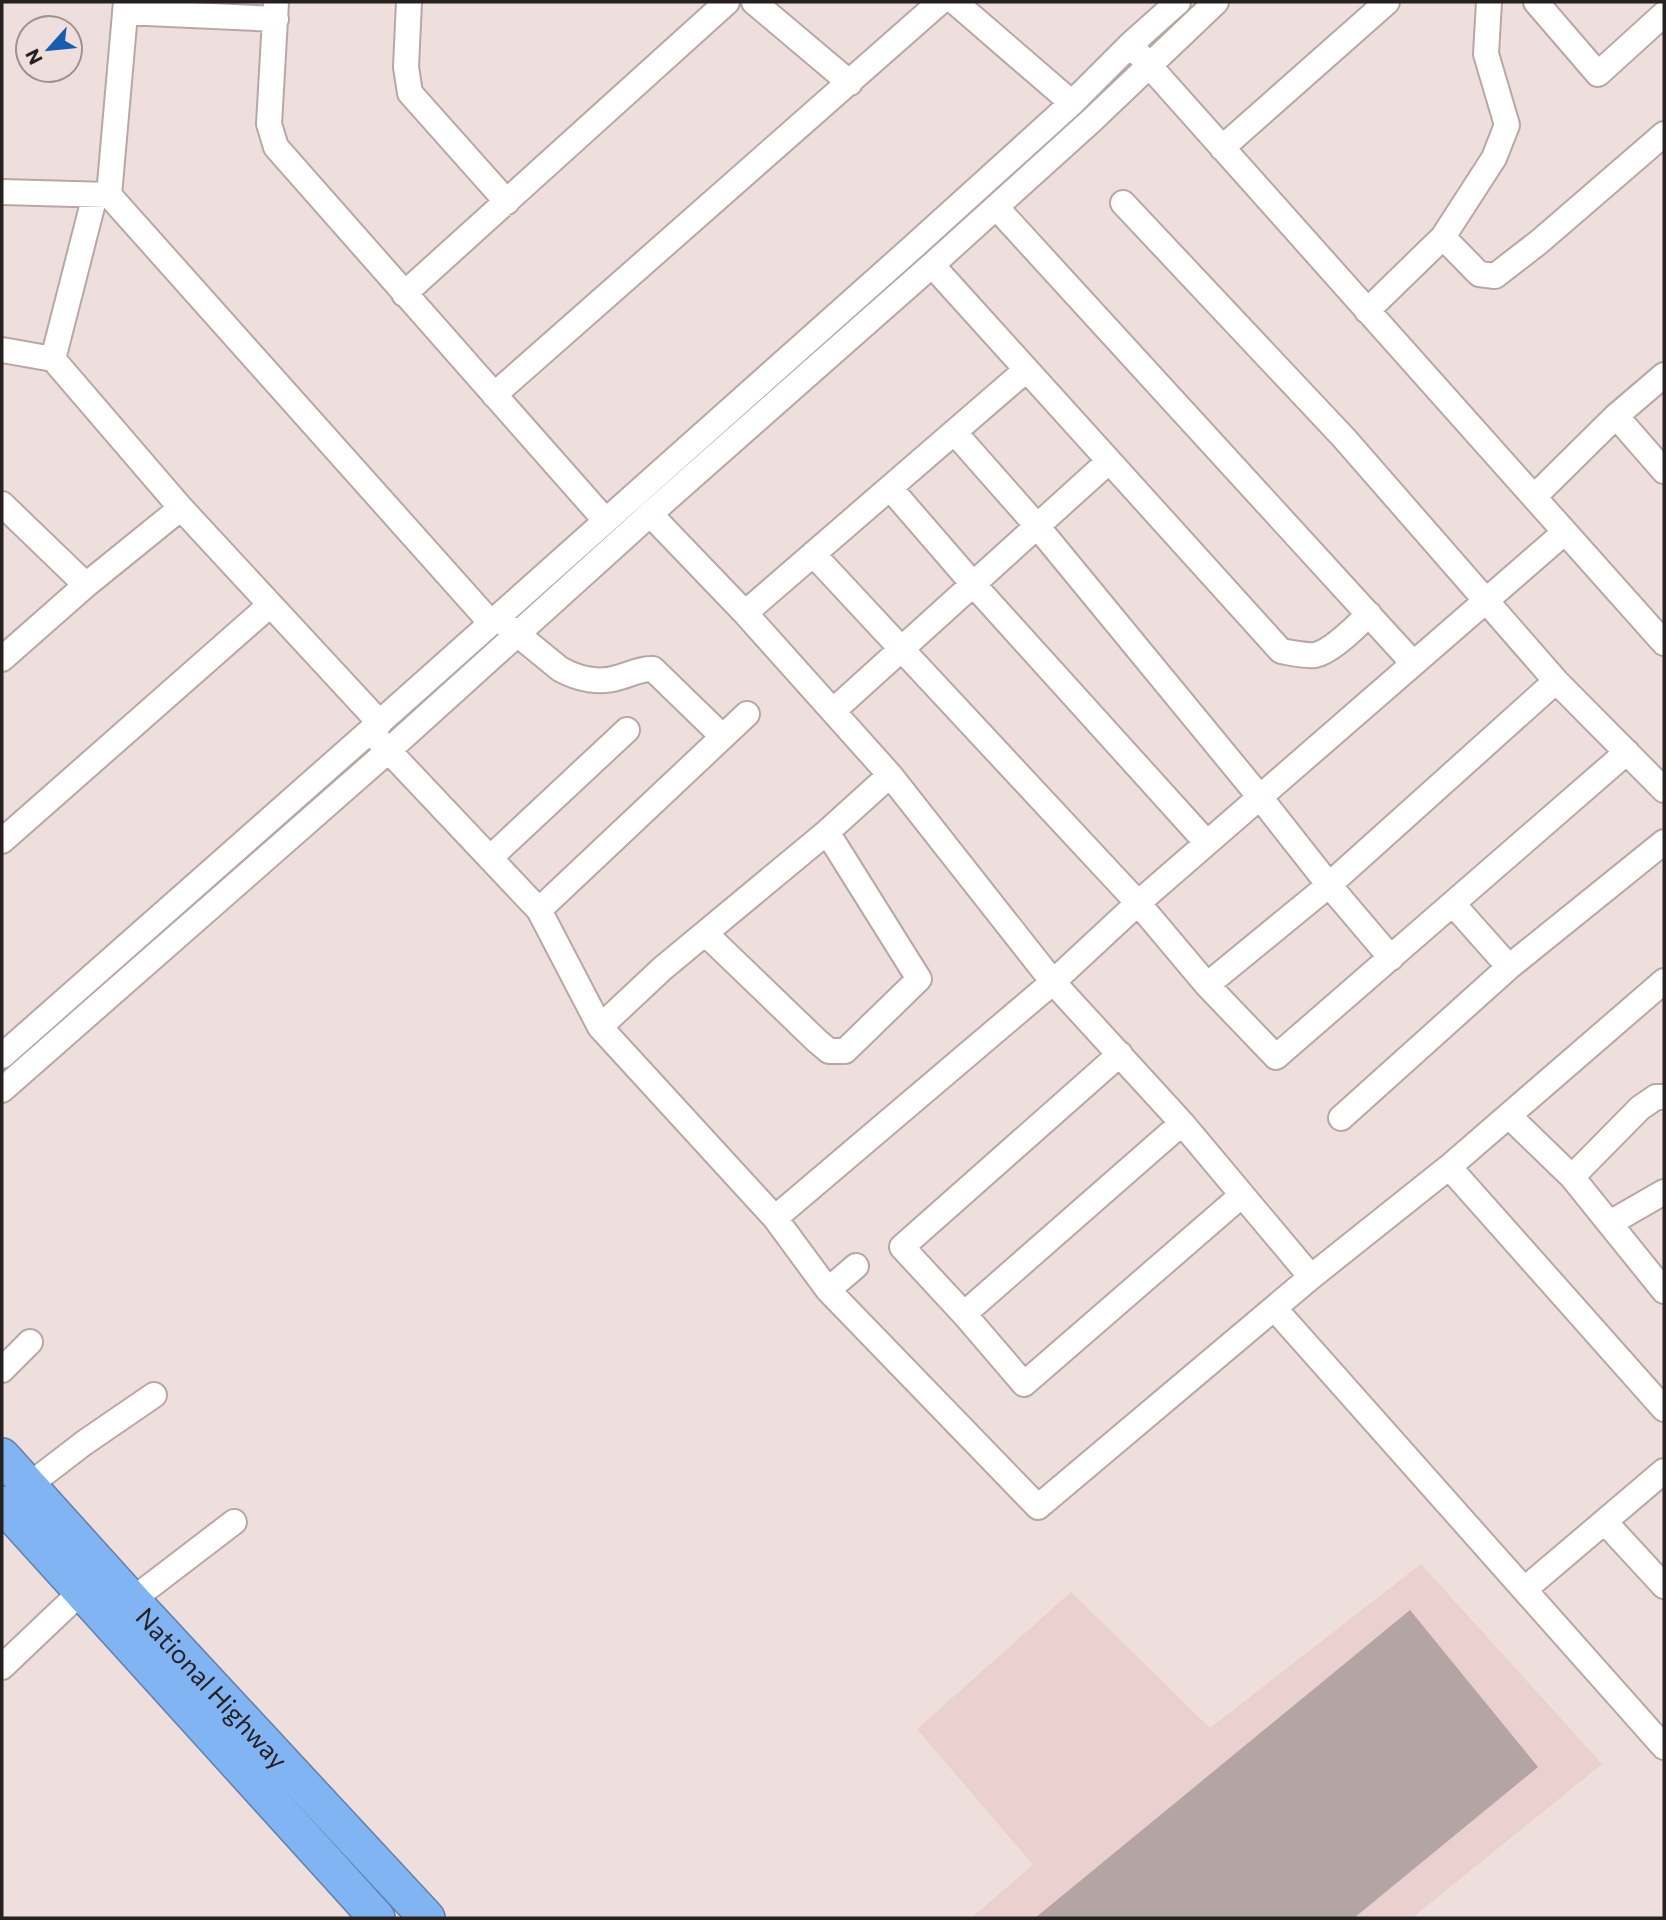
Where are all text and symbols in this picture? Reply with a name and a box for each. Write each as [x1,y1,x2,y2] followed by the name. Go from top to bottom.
[14,14,84,84] north arrow
[20,45,47,69] text: N
[131,1600,295,1774] street label: National Highway

